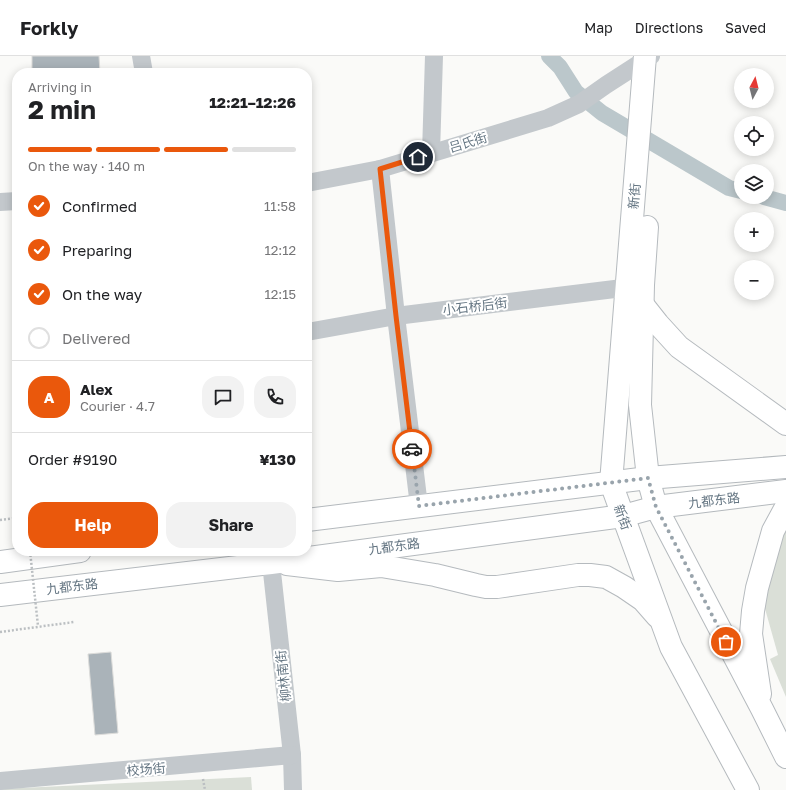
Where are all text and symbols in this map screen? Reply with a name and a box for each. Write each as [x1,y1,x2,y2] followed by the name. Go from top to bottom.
[20,16,78,39] text: Forkly
[584,19,613,36] text: Map
[635,19,703,36] text: Directions
[725,19,766,36] text: Saved
[734,68,774,108] north arrow
[734,68,774,300] map controls
[28,79,92,95] text: Arriving in
[209,93,296,111] text: 12:21–12:26
[28,94,96,125] text: 2 min
[734,116,774,156] button: locate
[447,129,489,155] street label: 吕氏街
[401,140,435,174] pin
[407,146,429,168] icon: home
[28,158,145,174] text: On the way · 140 m
[734,164,774,204] button: layers
[625,182,643,210] street label: 新街
[28,195,50,217] icon: check
[62,197,137,215] text: Confirmed
[264,198,296,214] text: 11:58
[734,212,774,252] button: +
[28,239,50,261] icon: check
[62,241,132,259] text: Preparing
[264,242,296,258] text: 12:12
[734,260,774,300] button: −
[28,283,50,305] icon: check
[62,285,142,303] text: On the way
[264,286,296,302] text: 12:15
[442,294,508,318] street label: 小石桥后街
[62,329,130,347] text: Delivered
[202,376,244,418] button: chat
[254,376,296,418] button: phone
[80,380,113,398] text: Alex
[44,388,54,406] text: A
[80,398,155,414] text: Courier · 4.7
[392,429,432,469] courier
[401,438,423,460] icon: car
[28,450,117,468] text: Order #9190
[259,450,296,468] text: ¥130
[687,489,741,511] street label: 九都东路
[28,502,158,548] button: Help
[166,502,296,548] button: Share
[611,502,635,532] street label: 新街
[367,534,421,558] street label: 九都东路
[45,575,99,597] street label: 九都东路
[709,625,743,659] pin
[715,631,737,653] icon: bag
[272,649,294,703] street label: 柳林南街
[126,759,166,779] street label: 校场街

